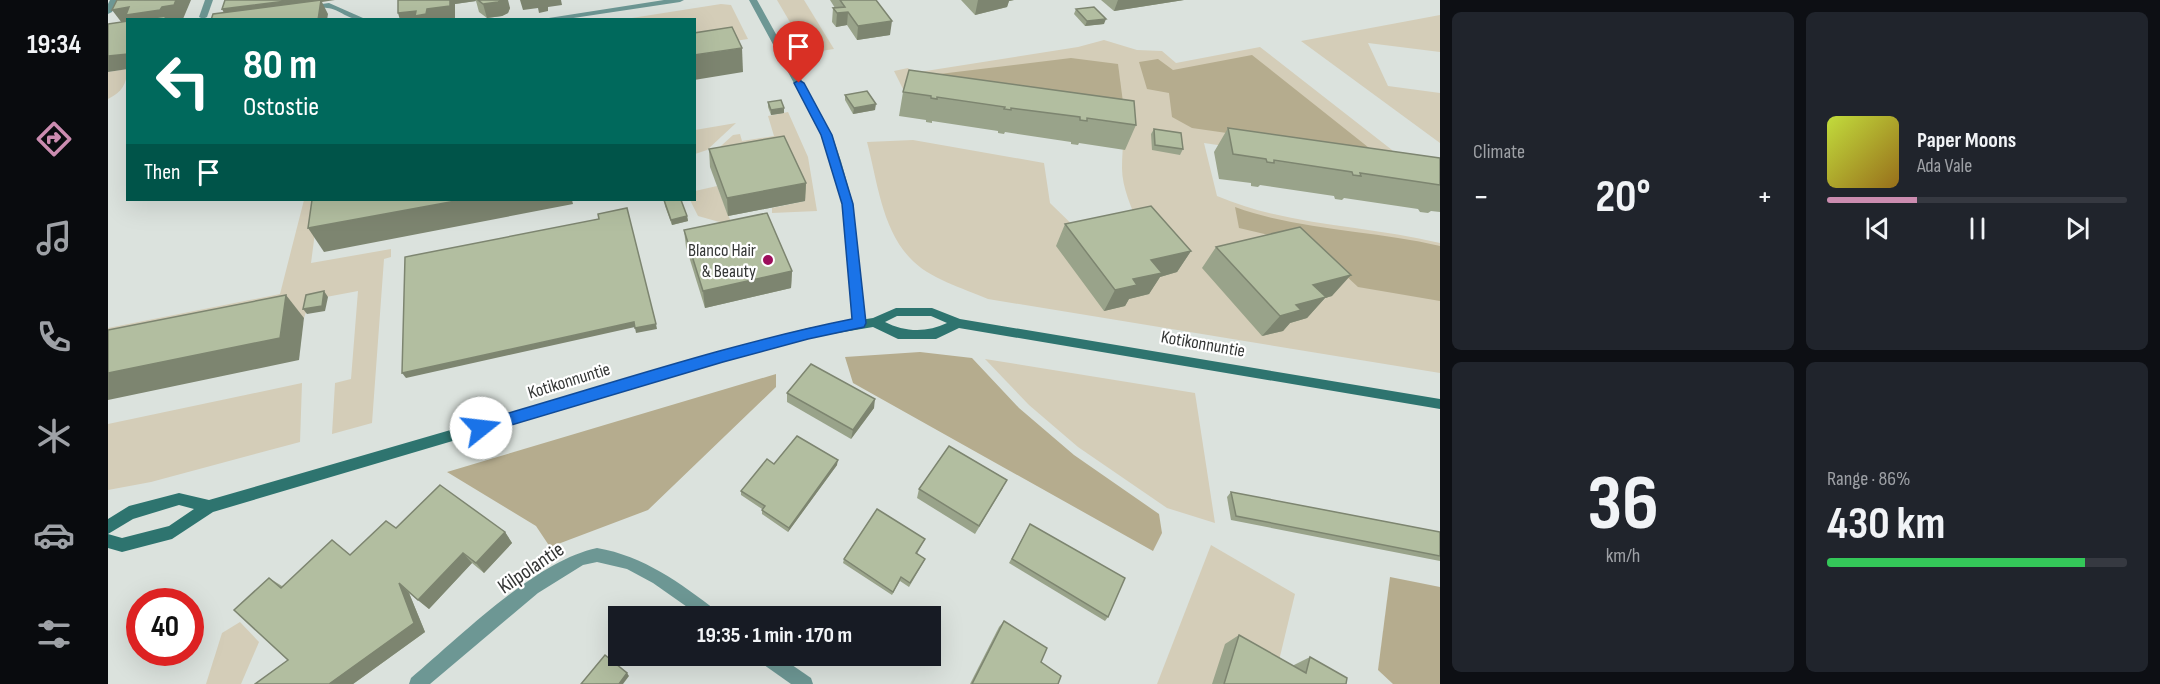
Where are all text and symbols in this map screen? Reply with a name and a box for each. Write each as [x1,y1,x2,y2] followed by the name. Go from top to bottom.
[773,21,824,83] pin
[27,29,81,61] text: 19:34
[782,30,815,63] icon: arrive
[243,40,317,91] text: 80 m
[144,42,222,120] icon: left
[243,91,319,123] text: Ostostie
[33,118,75,160] icon: directions
[1917,127,2016,154] text: Paper Moons
[1473,140,1525,164] text: Climate
[1917,154,1972,178] text: Ada Vale
[192,156,225,189] icon: arrive
[144,159,180,186] text: Then
[1595,170,1651,225] text: 20°
[1473,177,1489,217] text: −
[1757,177,1773,217] text: +
[1861,212,1894,245] icon: previous
[1961,212,1994,245] icon: pause
[2061,212,2094,245] icon: next
[33,217,75,259] icon: music
[688,240,756,282] place label: Blanco Hair & Beauty
[761,253,775,267] marker: Blanco Hair & Beauty
[33,316,75,358] icon: phone
[1159,326,1247,362] street label: Kotikonnuntie
[525,359,613,403] street label: Kotikonnuntie
[449,396,513,460] position arrow
[33,415,75,457] icon: climate
[1587,458,1659,551] text: 36
[1827,467,1911,491] text: Range · 86%
[1827,497,1945,552] text: 430 km
[33,514,75,556] icon: car
[493,537,569,599] street label: Kilpolantie
[1606,544,1640,568] text: km/h
[126,588,204,666] speed limit sign: 40
[33,613,75,655] icon: filters
[697,622,852,649] text: 19:35 · 1 min · 170 m

